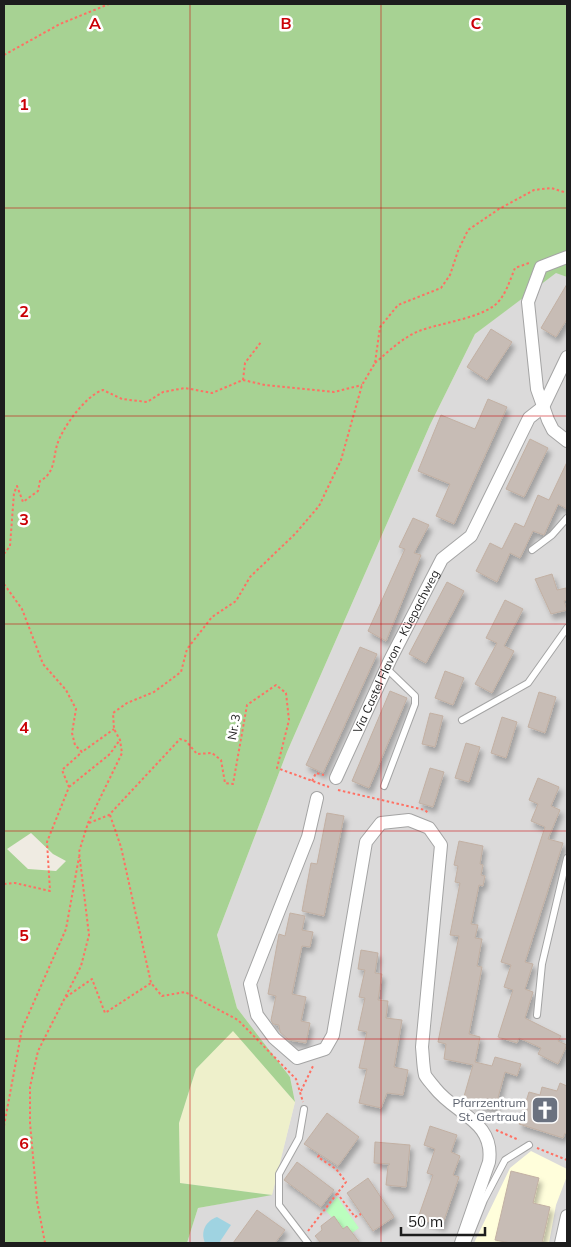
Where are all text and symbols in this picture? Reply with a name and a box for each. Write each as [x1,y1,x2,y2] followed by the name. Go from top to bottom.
[89,13,101,33] text: A
[280,13,292,33] text: B
[471,13,482,33] text: C
[19,94,29,114] text: 1
[19,301,29,321] text: 2
[19,509,29,529] text: 3
[349,567,442,736] street label: Via Castel Flavon - Küepachweg
[224,713,243,741] street label: Nr. 3
[19,717,29,737] text: 4
[19,925,29,945] text: 5
[453,1095,526,1124] place label: Pfarrzentrum St. Gertraud
[530,1095,560,1125] church icon: Pfarrzentrum St. Gertraud
[19,1133,29,1153] text: 6
[401,1204,485,1236] scale bar
[408,1212,443,1231] text: 50 m

